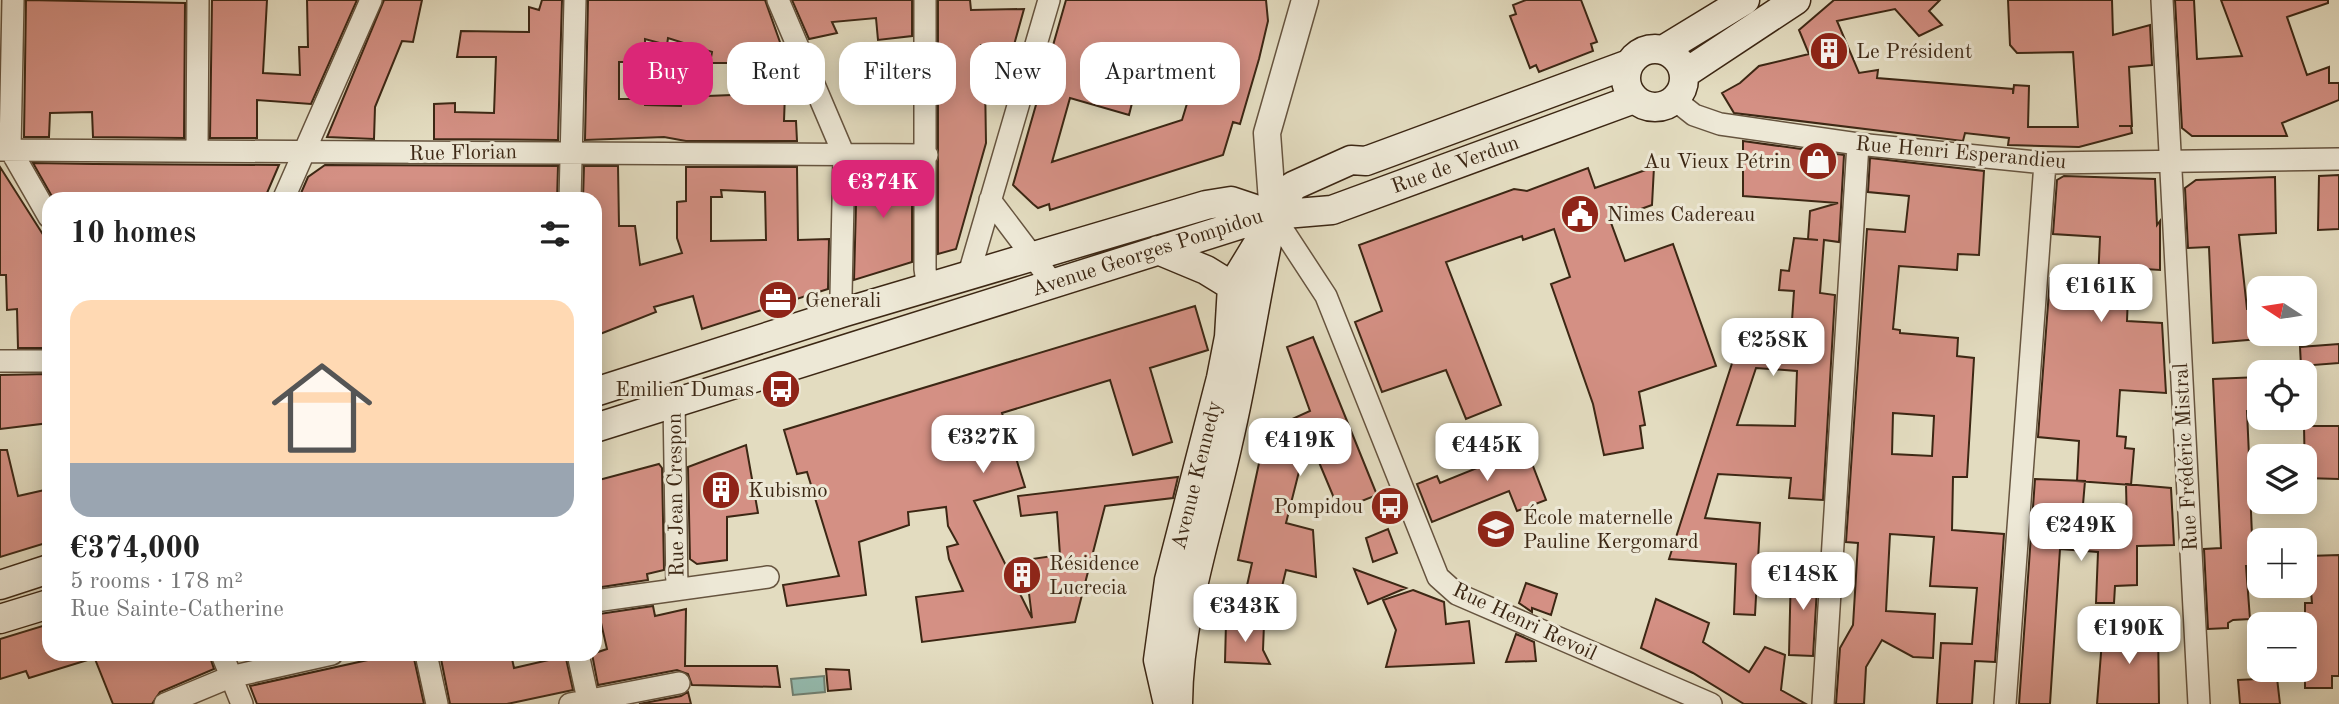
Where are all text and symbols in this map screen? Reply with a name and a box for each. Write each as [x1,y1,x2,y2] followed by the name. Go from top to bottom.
[1808,30,1850,72] building icon: Le Président
[623,42,713,105] chip: Buy
[727,42,825,105] chip: Rent
[839,42,956,105] chip: Filters
[970,42,1066,105] chip: New
[1080,42,1240,105] chip: Apartment
[1856,42,1972,63] place label: Le Président
[1389,133,1522,198] street label: Rue de Verdun
[1855,134,2067,173] street label: Rue Henri Esperandieu
[1797,140,1839,182] shop icon: Au Vieux Pétrin
[409,142,517,165] street label: Rue Florian
[1643,152,1791,173] place label: Au Vieux Pétrin
[834,160,932,220] pin: €374K
[847,171,919,194] text: €374K
[1559,193,1601,235] public building icon: Nimes Cadereau
[1607,205,1755,226] place label: Nimes Cadereau
[1029,206,1266,301] street label: Avenue Georges Pompidou
[536,215,574,253] icon: filters
[70,219,196,249] text: 10 homes
[2052,264,2150,324] pin: €161K
[2065,275,2137,298] text: €161K
[2247,276,2317,346] north arrow
[2247,276,2317,682] map controls
[757,279,799,321] office icon: Generali
[805,291,881,312] place label: Generali
[1724,318,1822,378] pin: €258K
[1737,329,1809,352] text: €258K
[259,345,385,471] icon: home
[2247,360,2317,430] button: locate
[2171,362,2202,552] street label: Rue Frédéric Mistral
[760,368,802,410] bus stop icon: Emilien Dumas
[615,380,754,401] place label: Emilien Dumas
[1169,399,1226,552] street label: Avenue Kennedy
[665,413,688,577] street label: Rue Jean Crespon
[934,416,1032,475] pin: €327K
[1251,419,1349,478] pin: €419K
[1438,424,1536,483] pin: €445K
[947,426,1019,449] text: €327K
[1264,429,1336,452] text: €419K
[1451,434,1523,457] text: €445K
[2247,444,2317,514] button: layers
[700,469,742,511] building icon: Kubismo
[748,481,828,502] place label: Kubismo
[1369,485,1411,527] bus stop icon: Pompidou
[1274,497,1363,518] place label: Pompidou
[1523,504,1699,553] place label: École maternelle Pauline Kergomard
[2032,504,2130,563] pin: €249K
[1475,508,1517,550] school or university icon: École maternelle Pauline Kergomard
[2045,514,2117,537] text: €249K
[2247,528,2317,598] button: +
[70,534,200,564] text: €374,000
[1754,552,1852,612] pin: €148K
[1001,554,1043,596] building icon: Résidence Lucrecia
[1049,554,1139,599] place label: Résidence Lucrecia
[1767,563,1839,586] text: €148K
[70,570,243,593] text: 5 rooms · 178 m²
[1449,580,1600,665] street label: Rue Henri Revoil
[1196,584,1294,644] pin: €343K
[1209,595,1281,618] text: €343K
[70,598,284,621] text: Rue Sainte-Catherine
[2080,606,2178,666] pin: €190K
[2247,612,2317,682] button: −
[2093,617,2165,640] text: €190K

